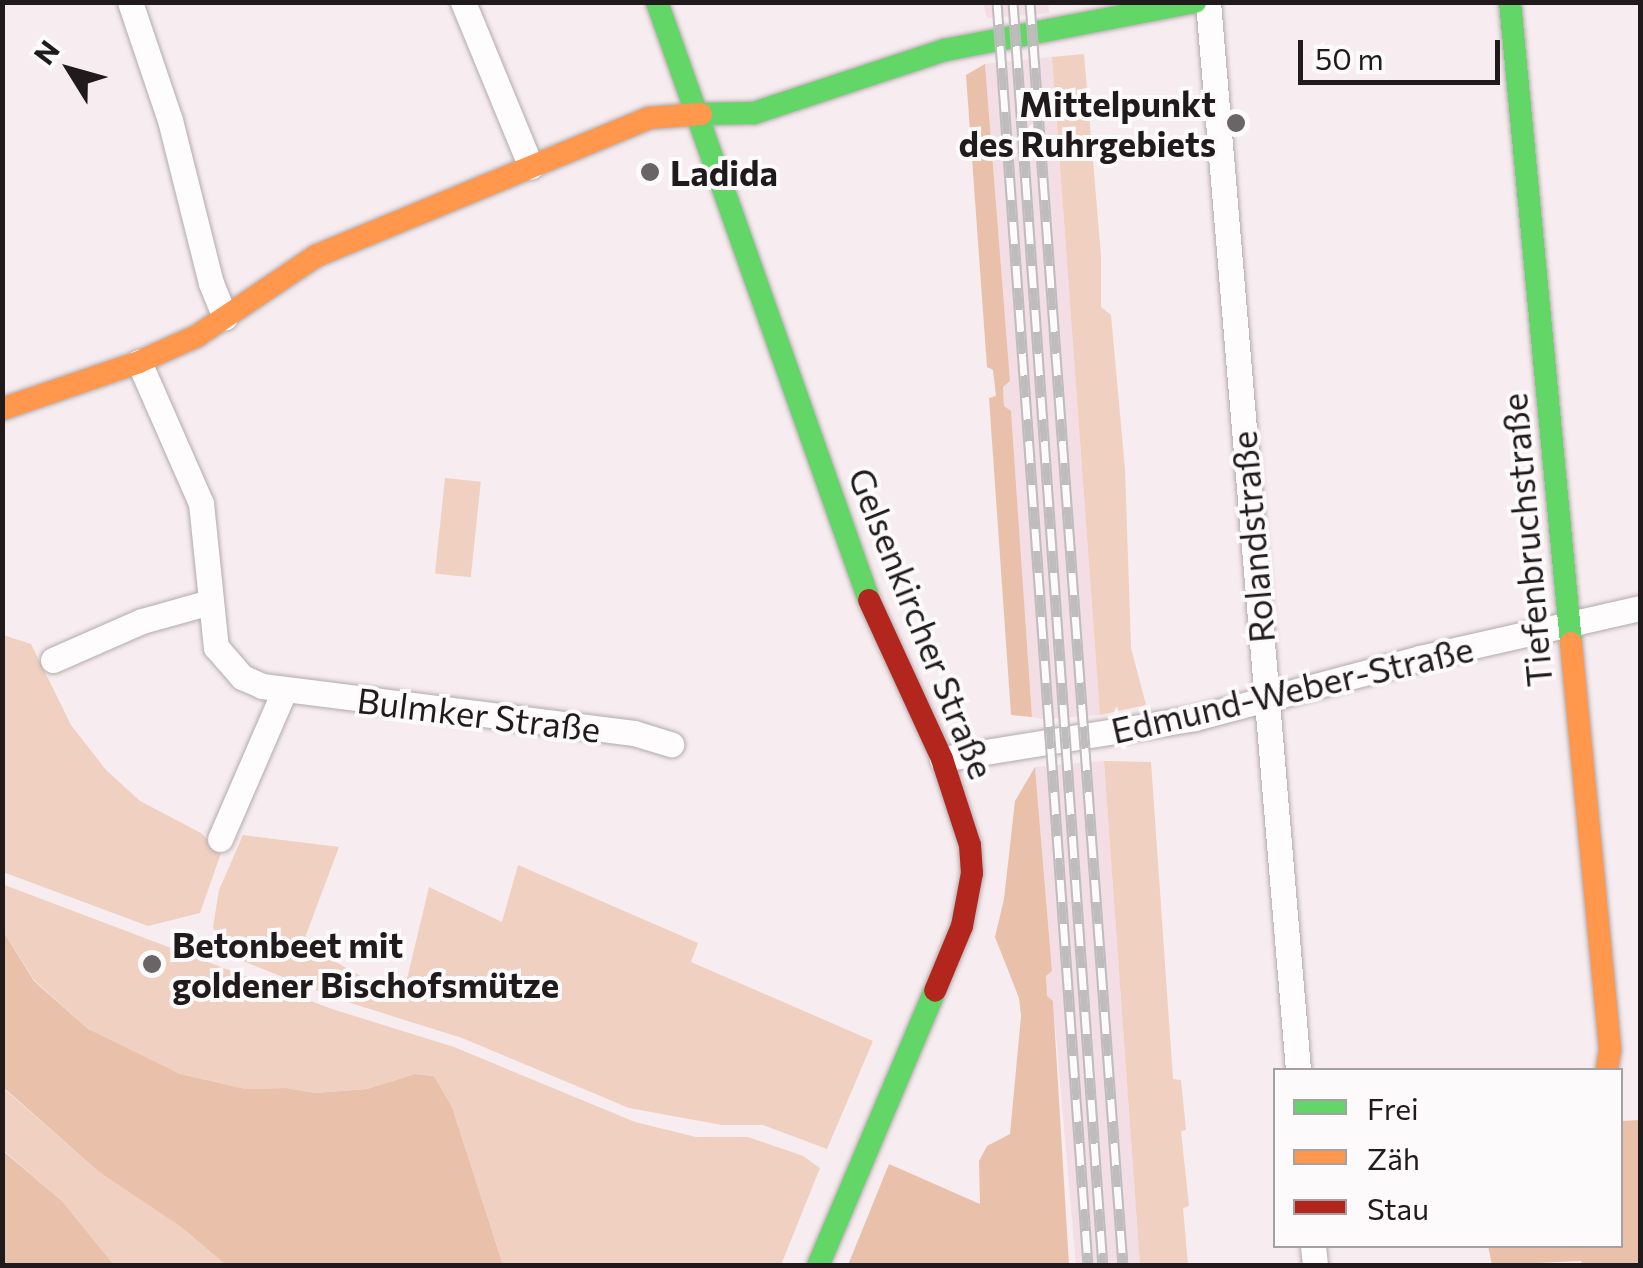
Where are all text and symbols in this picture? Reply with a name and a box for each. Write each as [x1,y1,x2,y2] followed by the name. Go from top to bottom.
[20,20,120,120] north arrow
[1303,20,1506,82] scale bar
[26,33,66,71] text: N
[1315,39,1384,76] text: 50 m
[959,82,1216,164] place label: Mittelpunkt des Ruhrgebiets
[1225,112,1247,134] marker: Mittelpunkt des Ruhrgebiets
[670,151,778,193] place label: Ladida
[639,161,661,183] marker: Ladida
[1492,391,1560,689] street label: Tiefenbruchstraße
[1222,429,1282,645] street label: Rolandstraße
[840,461,1004,785] street label: Gelsenkircher Straße
[1107,627,1477,751] street label: Edmund-Weber-Straße
[355,678,603,750] street label: Bulmker Straße
[172,923,559,1005] place label: Betonbeet mit goldener Bischofsmütze
[141,953,163,975] marker: Betonbeet mit goldener Bischofsmütze
[1273,1068,1623,1248] legend
[1367,1089,1419,1126] text: Frei
[1367,1139,1420,1176] text: Zäh
[1367,1189,1429,1226] text: Stau

